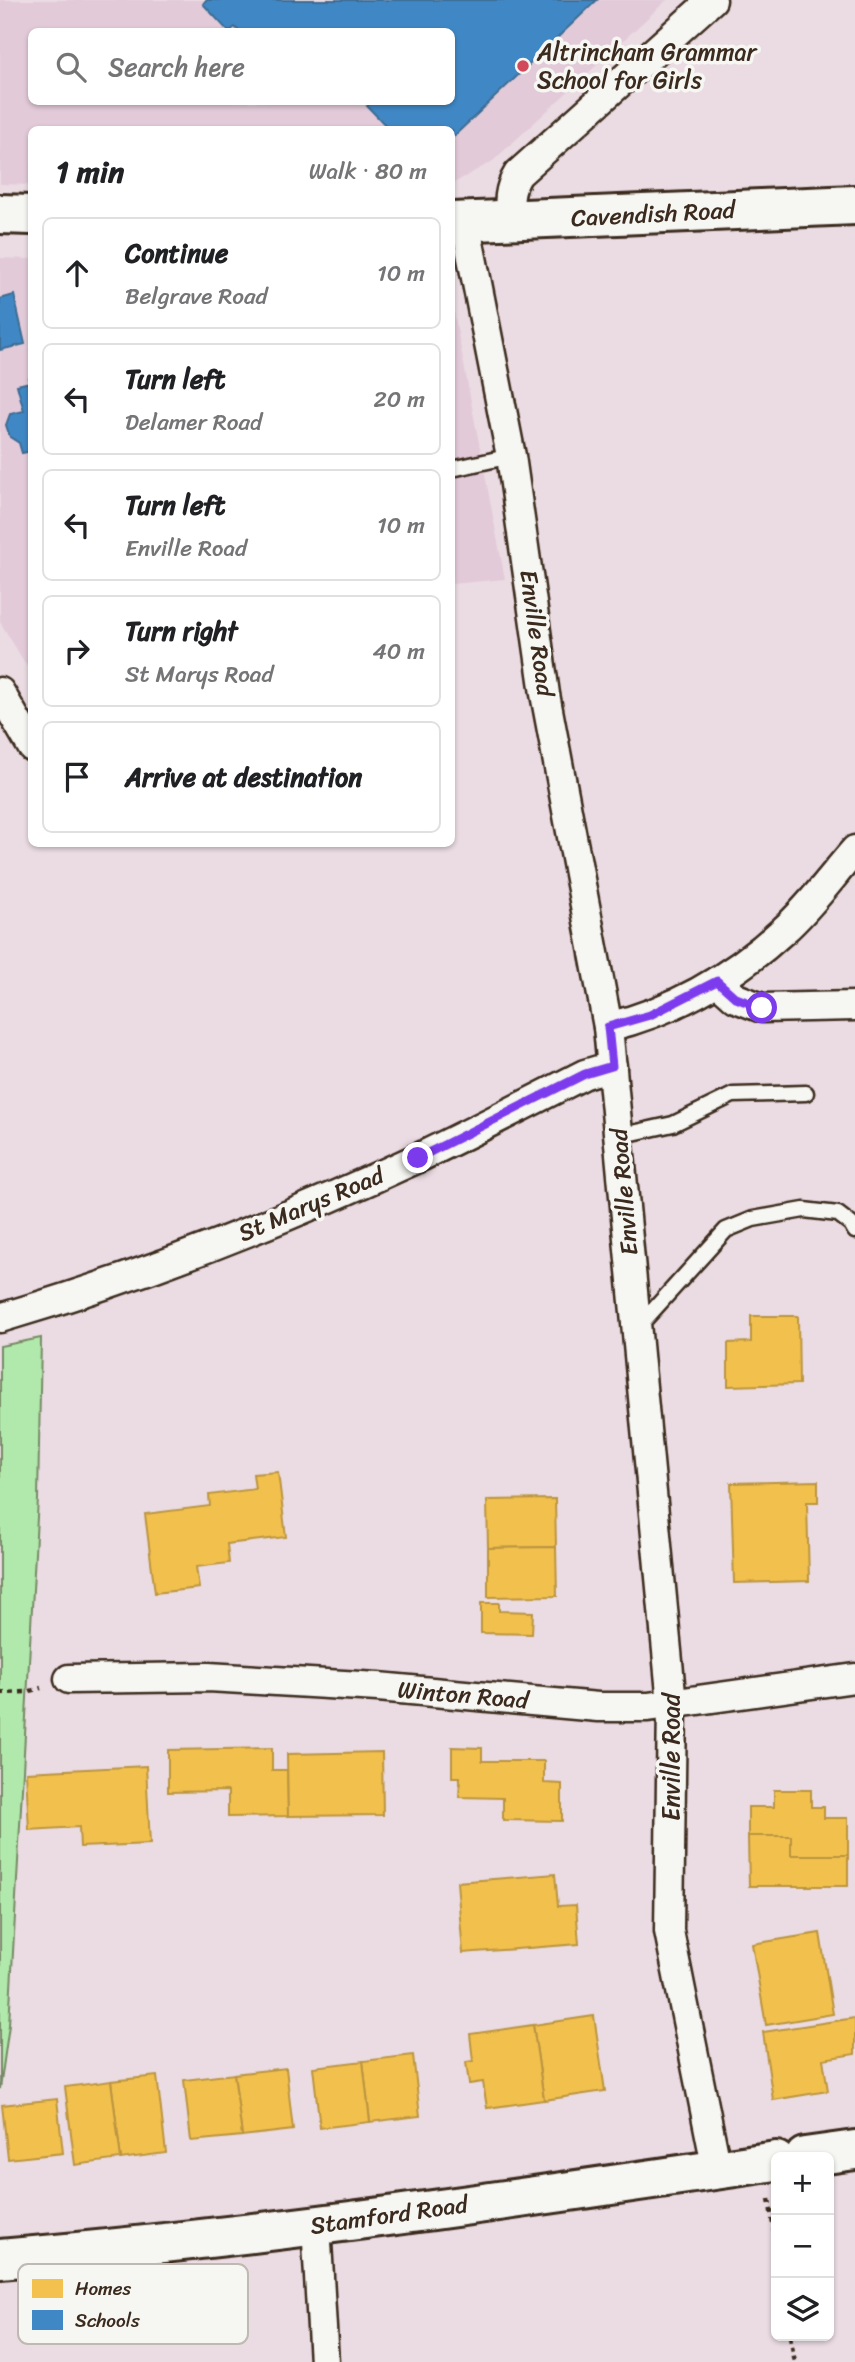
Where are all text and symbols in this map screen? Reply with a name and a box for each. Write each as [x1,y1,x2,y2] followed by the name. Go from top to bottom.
[28,28,455,105] search box
[536,31,758,101] place label: Altrincham Grammar School for Girls
[108,44,245,90] text: Search here
[52,48,90,86] icon: search
[515,58,531,74] marker: Altrincham Grammar School for Girls
[56,145,124,199] text: 1 min
[309,151,427,192] text: Walk · 80 m
[570,189,737,239] street label: Cavendish Road
[125,230,228,276] text: Continue
[377,253,425,294] text: 10 m
[58,254,96,292] icon: ahead
[125,276,268,317] text: Belgrave Road
[125,356,225,402] text: Turn left
[374,379,425,420] text: 20 m
[58,380,96,418] icon: left
[125,402,262,443] text: Delamer Road
[125,482,225,528] text: Turn left
[377,505,425,546] text: 10 m
[58,506,96,544] icon: left
[125,528,247,569] text: Enville Road
[507,567,567,700] street label: Enville Road
[125,608,238,654] text: Turn right
[372,631,425,672] text: 40 m
[58,632,96,670] icon: right
[125,654,274,695] text: St Marys Road
[125,754,362,800] text: Arrive at destination
[58,758,96,796] icon: arrive
[746,992,777,1023] route start
[597,1125,650,1257] street label: Enville Road
[402,1142,433,1173] route end
[231,1154,392,1254] street label: St Marys Road
[396,1668,532,1722] street label: Winton Road
[650,1692,692,1821] street label: Enville Road
[771,2152,834,2341] map controls
[771,2152,834,2215] button: +
[308,2183,472,2247] street label: Stamford Road
[771,2215,834,2278] button: −
[18,2264,248,2344] legend
[75,2272,131,2305] text: Homes
[771,2278,834,2341] button: layers
[75,2304,140,2337] text: Schools

